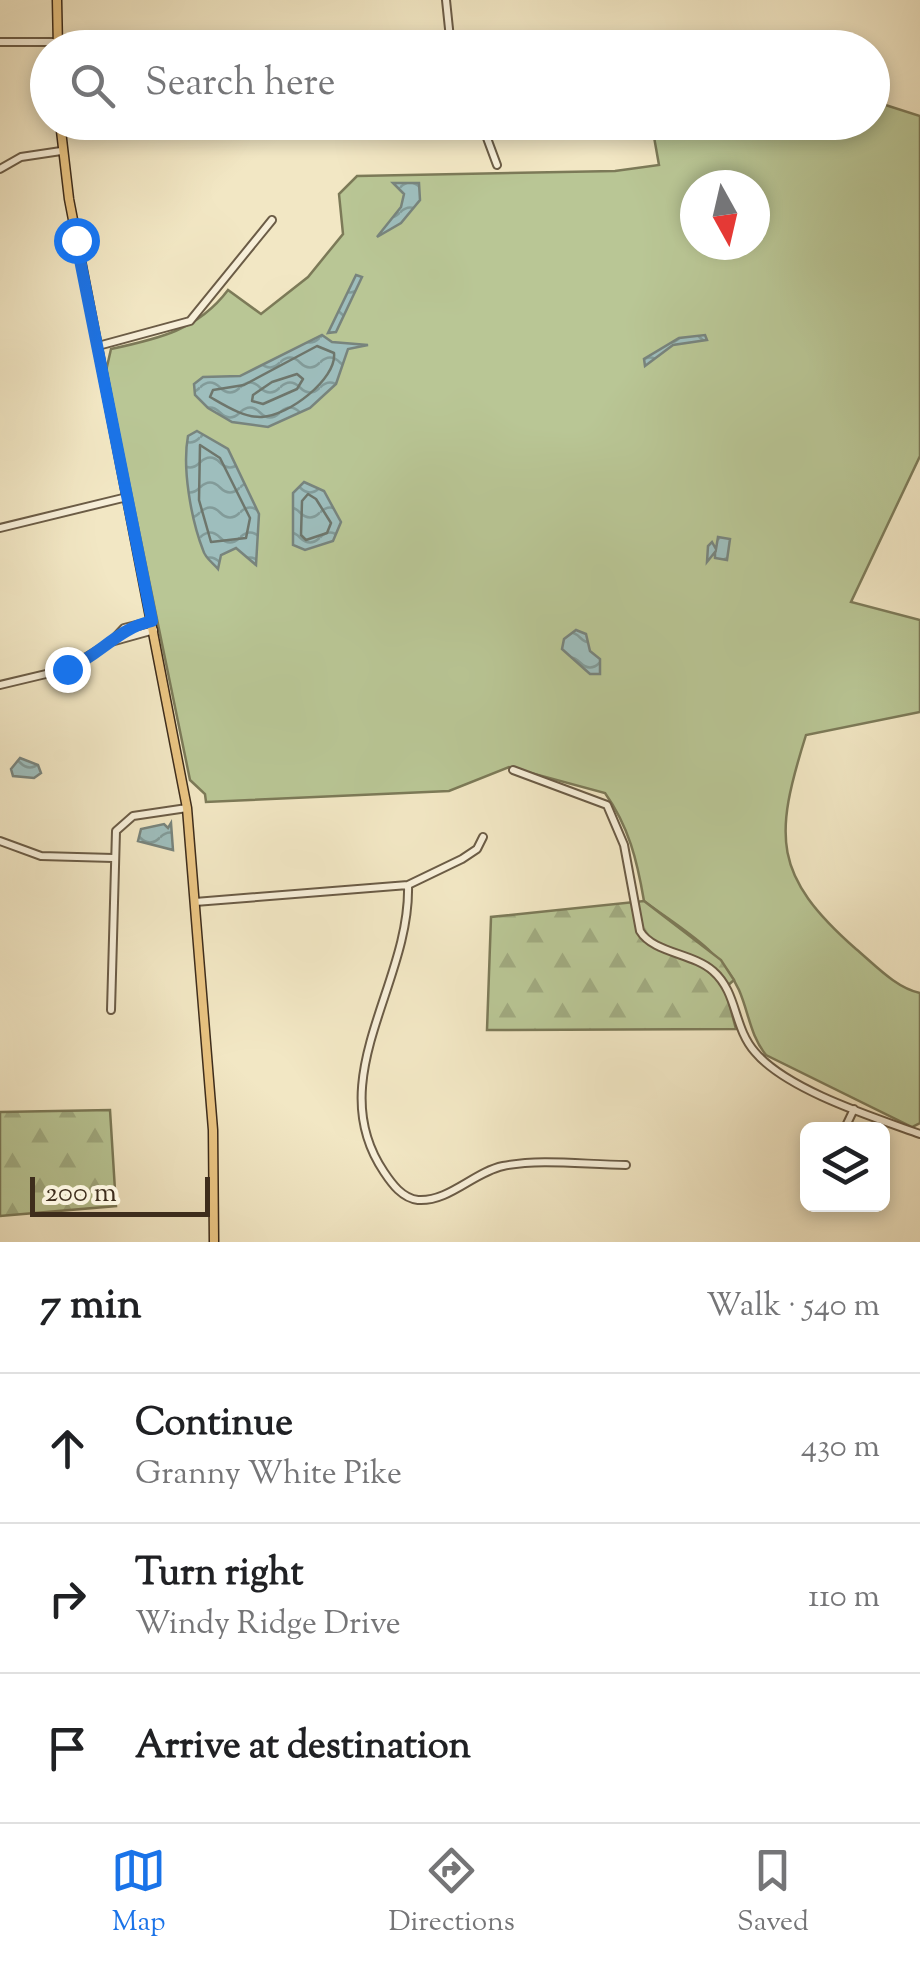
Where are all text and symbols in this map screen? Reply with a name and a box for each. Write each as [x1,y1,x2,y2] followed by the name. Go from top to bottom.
[30,30,890,140] search box
[65,58,120,113] icon: search
[145,58,336,112] text: Search here
[680,170,770,260] north arrow
[54,218,100,264] route start
[45,647,91,693] route end
[800,1122,890,1212] map controls
[800,1122,890,1212] button: layers
[30,1172,210,1216] scale bar
[45,1174,117,1214] text: 200 m
[40,1277,141,1337] text: 7 min
[706,1284,880,1330] text: Walk · 540 m
[135,1398,293,1452] text: Continue
[40,1421,95,1476] icon: ahead
[801,1425,880,1471] text: 430 m
[135,1452,402,1498] text: Granny White Pike
[135,1548,303,1602] text: Turn right
[40,1571,95,1626] icon: right
[808,1575,880,1621] text: 110 m
[135,1602,401,1648] text: Windy Ridge Drive
[40,1721,95,1776] icon: arrive
[135,1721,471,1775] text: Arrive at destination
[111,1843,166,1943] tab: Map
[388,1843,515,1943] tab: Directions
[737,1843,809,1943] tab: Saved

